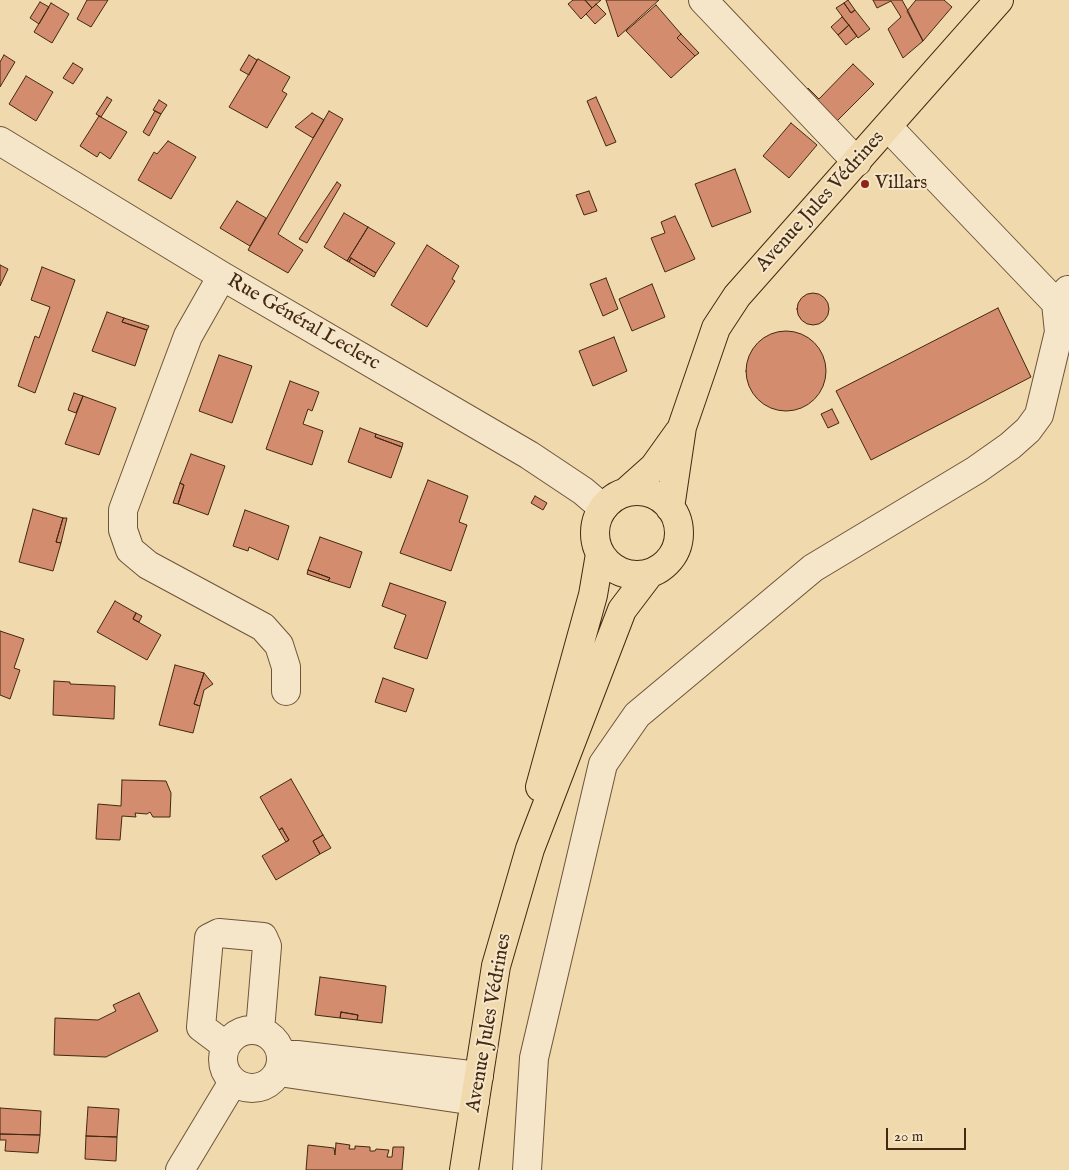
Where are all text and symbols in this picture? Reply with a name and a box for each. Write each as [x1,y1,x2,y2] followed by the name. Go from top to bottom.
[752,127,890,277] street label: Avenue Jules Védrines
[875,172,927,196] place label: Villars
[859,178,871,190] marker: Villars
[222,270,384,376] street label: Rue Général Leclerc
[462,932,518,1114] street label: Avenue Jules Védrines
[889,1118,969,1150] scale bar
[894,1127,923,1146] text: 20 m

